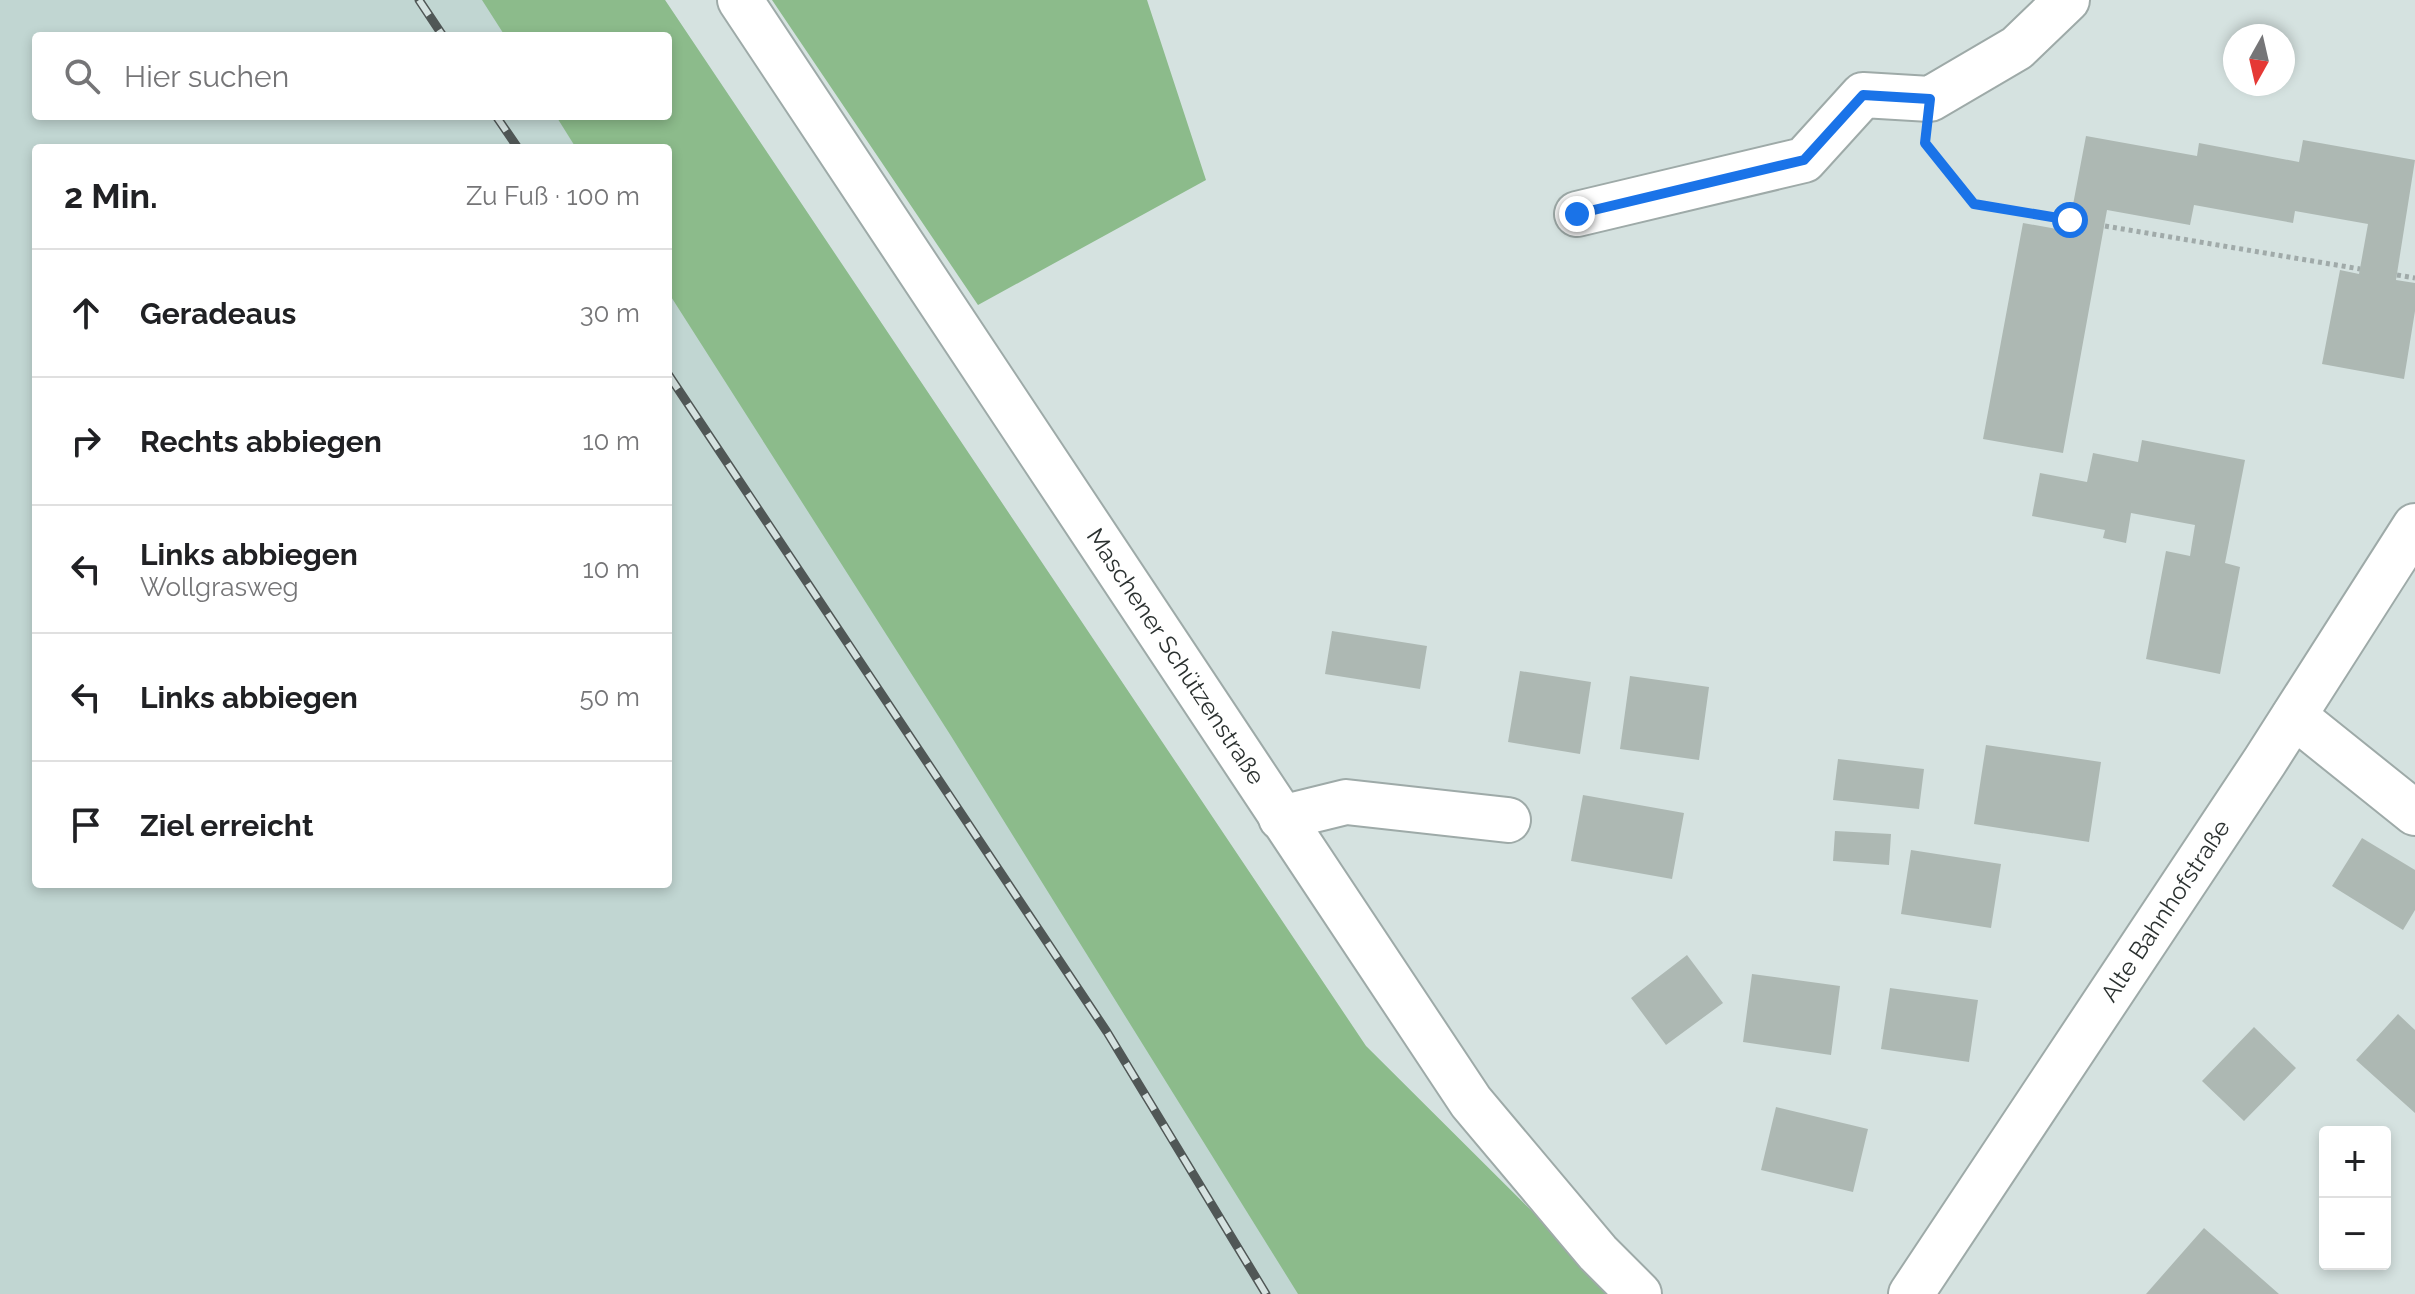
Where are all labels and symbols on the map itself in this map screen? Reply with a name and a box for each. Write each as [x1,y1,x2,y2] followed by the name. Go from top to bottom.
[2223,24,2295,96] north arrow
[1559,196,1595,232] route end
[2052,202,2088,238] route start
[1081,523,1271,790] street label: Maschener Schützenstraße
[2094,814,2236,1007] street label: Alte Bahnhofstraße

